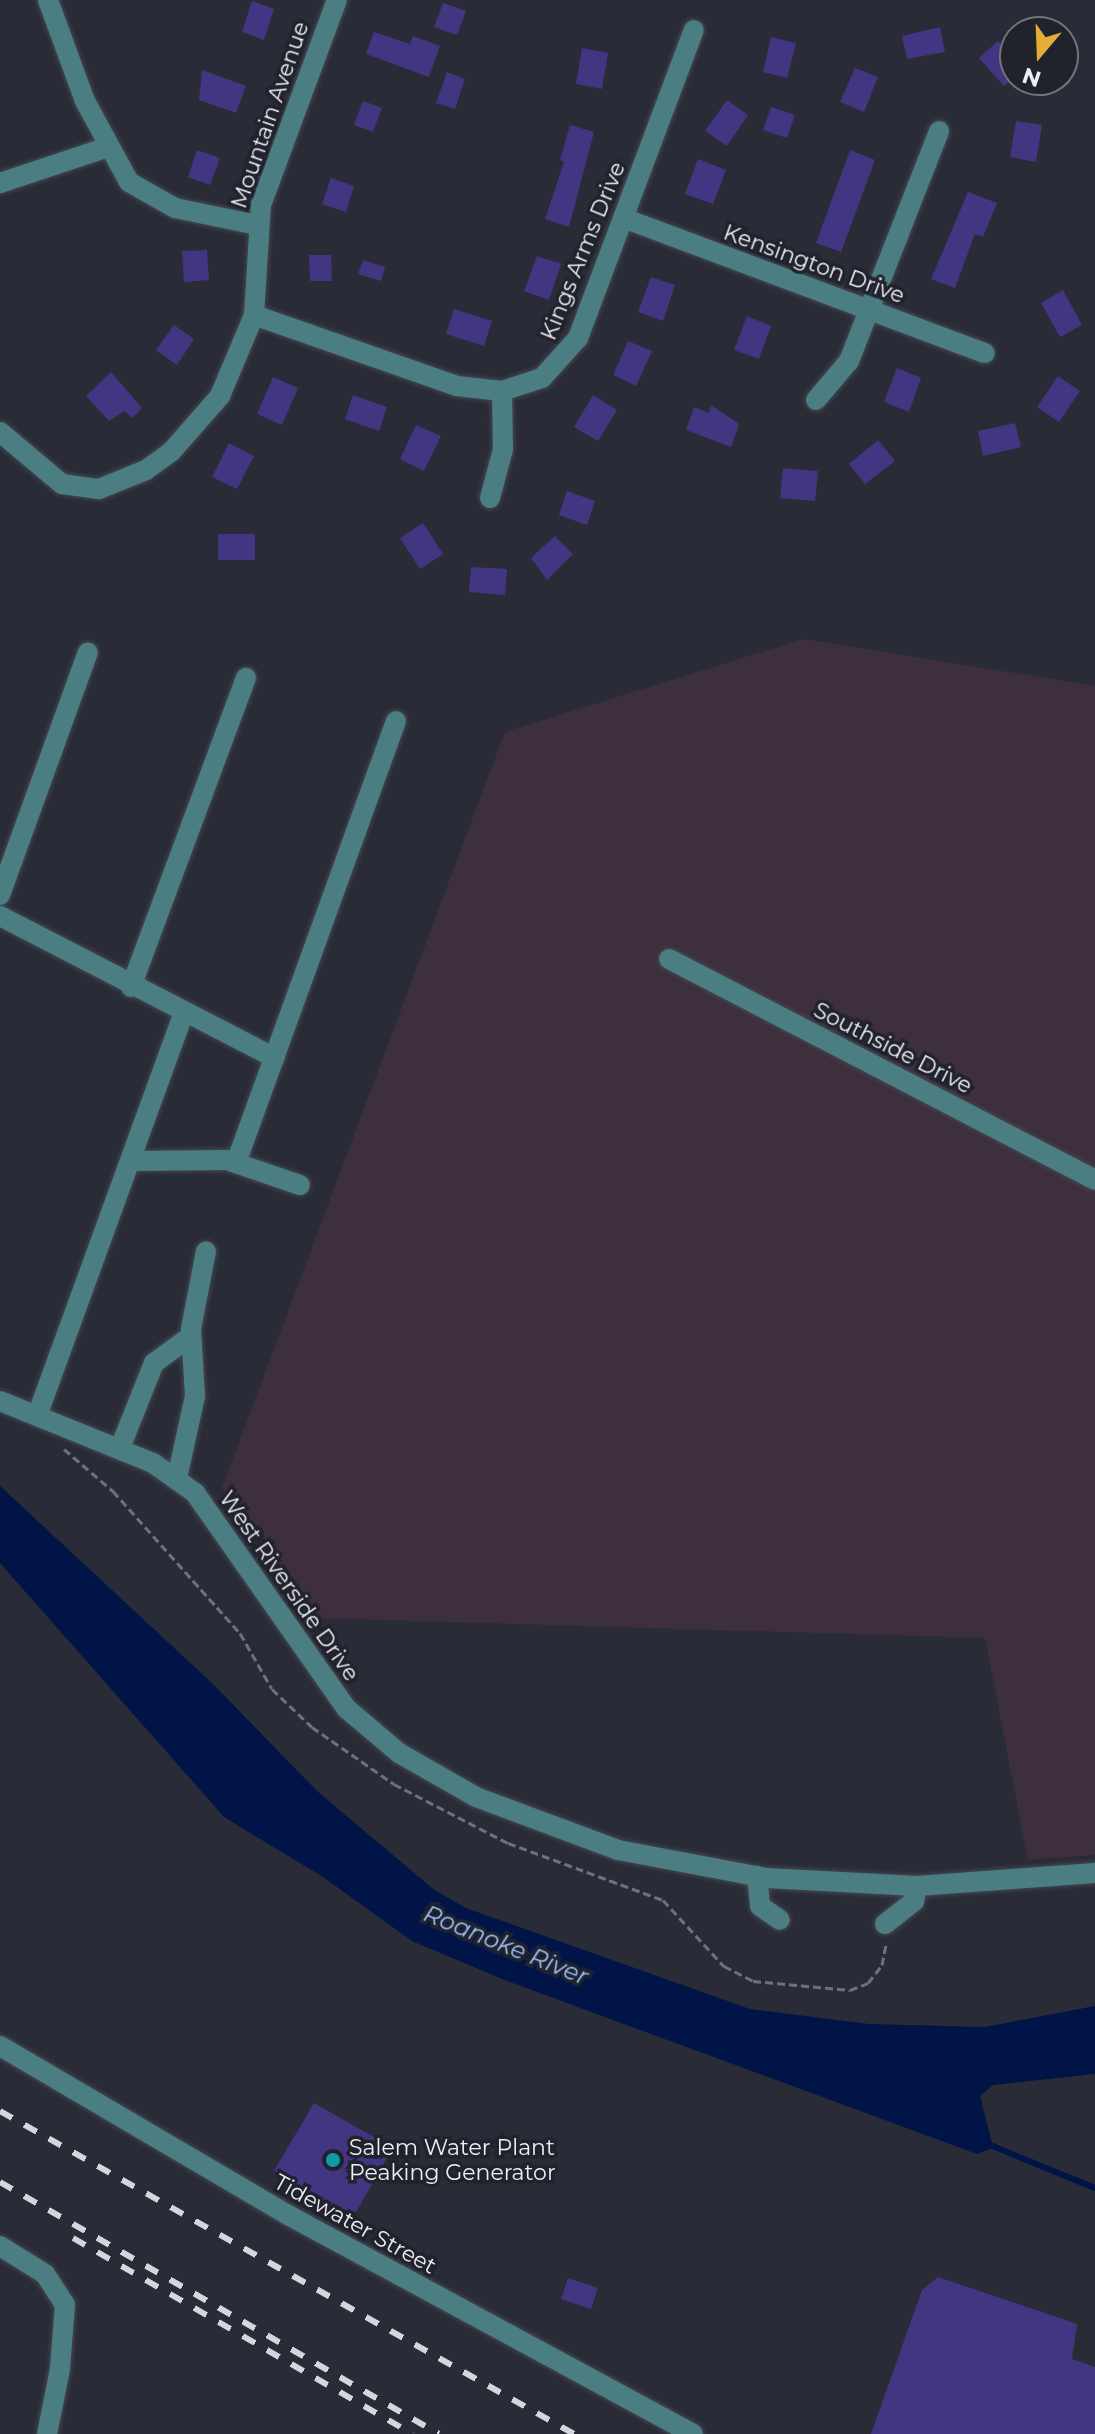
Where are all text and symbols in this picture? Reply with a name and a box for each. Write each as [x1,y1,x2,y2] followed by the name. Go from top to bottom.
[999,16,1079,96] north arrow
[226,18,314,212] street label: Mountain Avenue
[1019,62,1044,93] text: N
[535,158,631,344] street label: Kings Arms Drive
[720,219,908,309] street label: Kensington Drive
[809,997,977,1099] street label: Southside Drive
[213,1486,365,1686] street label: West Riverside Drive
[419,1899,593,1991] water label: Roanoke River
[349,2134,556,2186] place label: Salem Water Plant Peaking Generator
[324,2151,342,2169] marker: Salem Water Plant Peaking Generator
[269,2169,441,2279] street label: Tidewater Street

